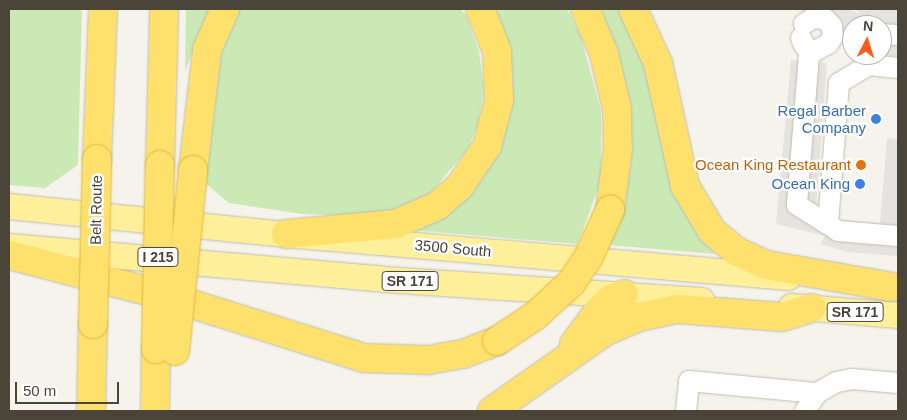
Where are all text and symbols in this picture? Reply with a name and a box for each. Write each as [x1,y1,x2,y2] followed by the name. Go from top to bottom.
[842,15,892,65] north arrow
[862,18,874,34] text: N
[778,101,866,136] place label: Regal Barber Company
[870,113,882,125] marker: Regal Barber Company
[695,156,851,174] place label: Ocean King Restaurant
[855,159,867,171] marker: Ocean King Restaurant
[86,175,106,245] street label: Belt Route
[772,175,850,193] place label: Ocean King
[854,178,866,190] marker: Ocean King
[414,236,492,260] street label: 3500 South
[137,246,179,268] road number: I 215
[381,270,439,292] road number: SR 171
[826,300,884,324] road number: SR 171
[18,372,121,404] scale bar
[23,382,56,399] text: 50 m

